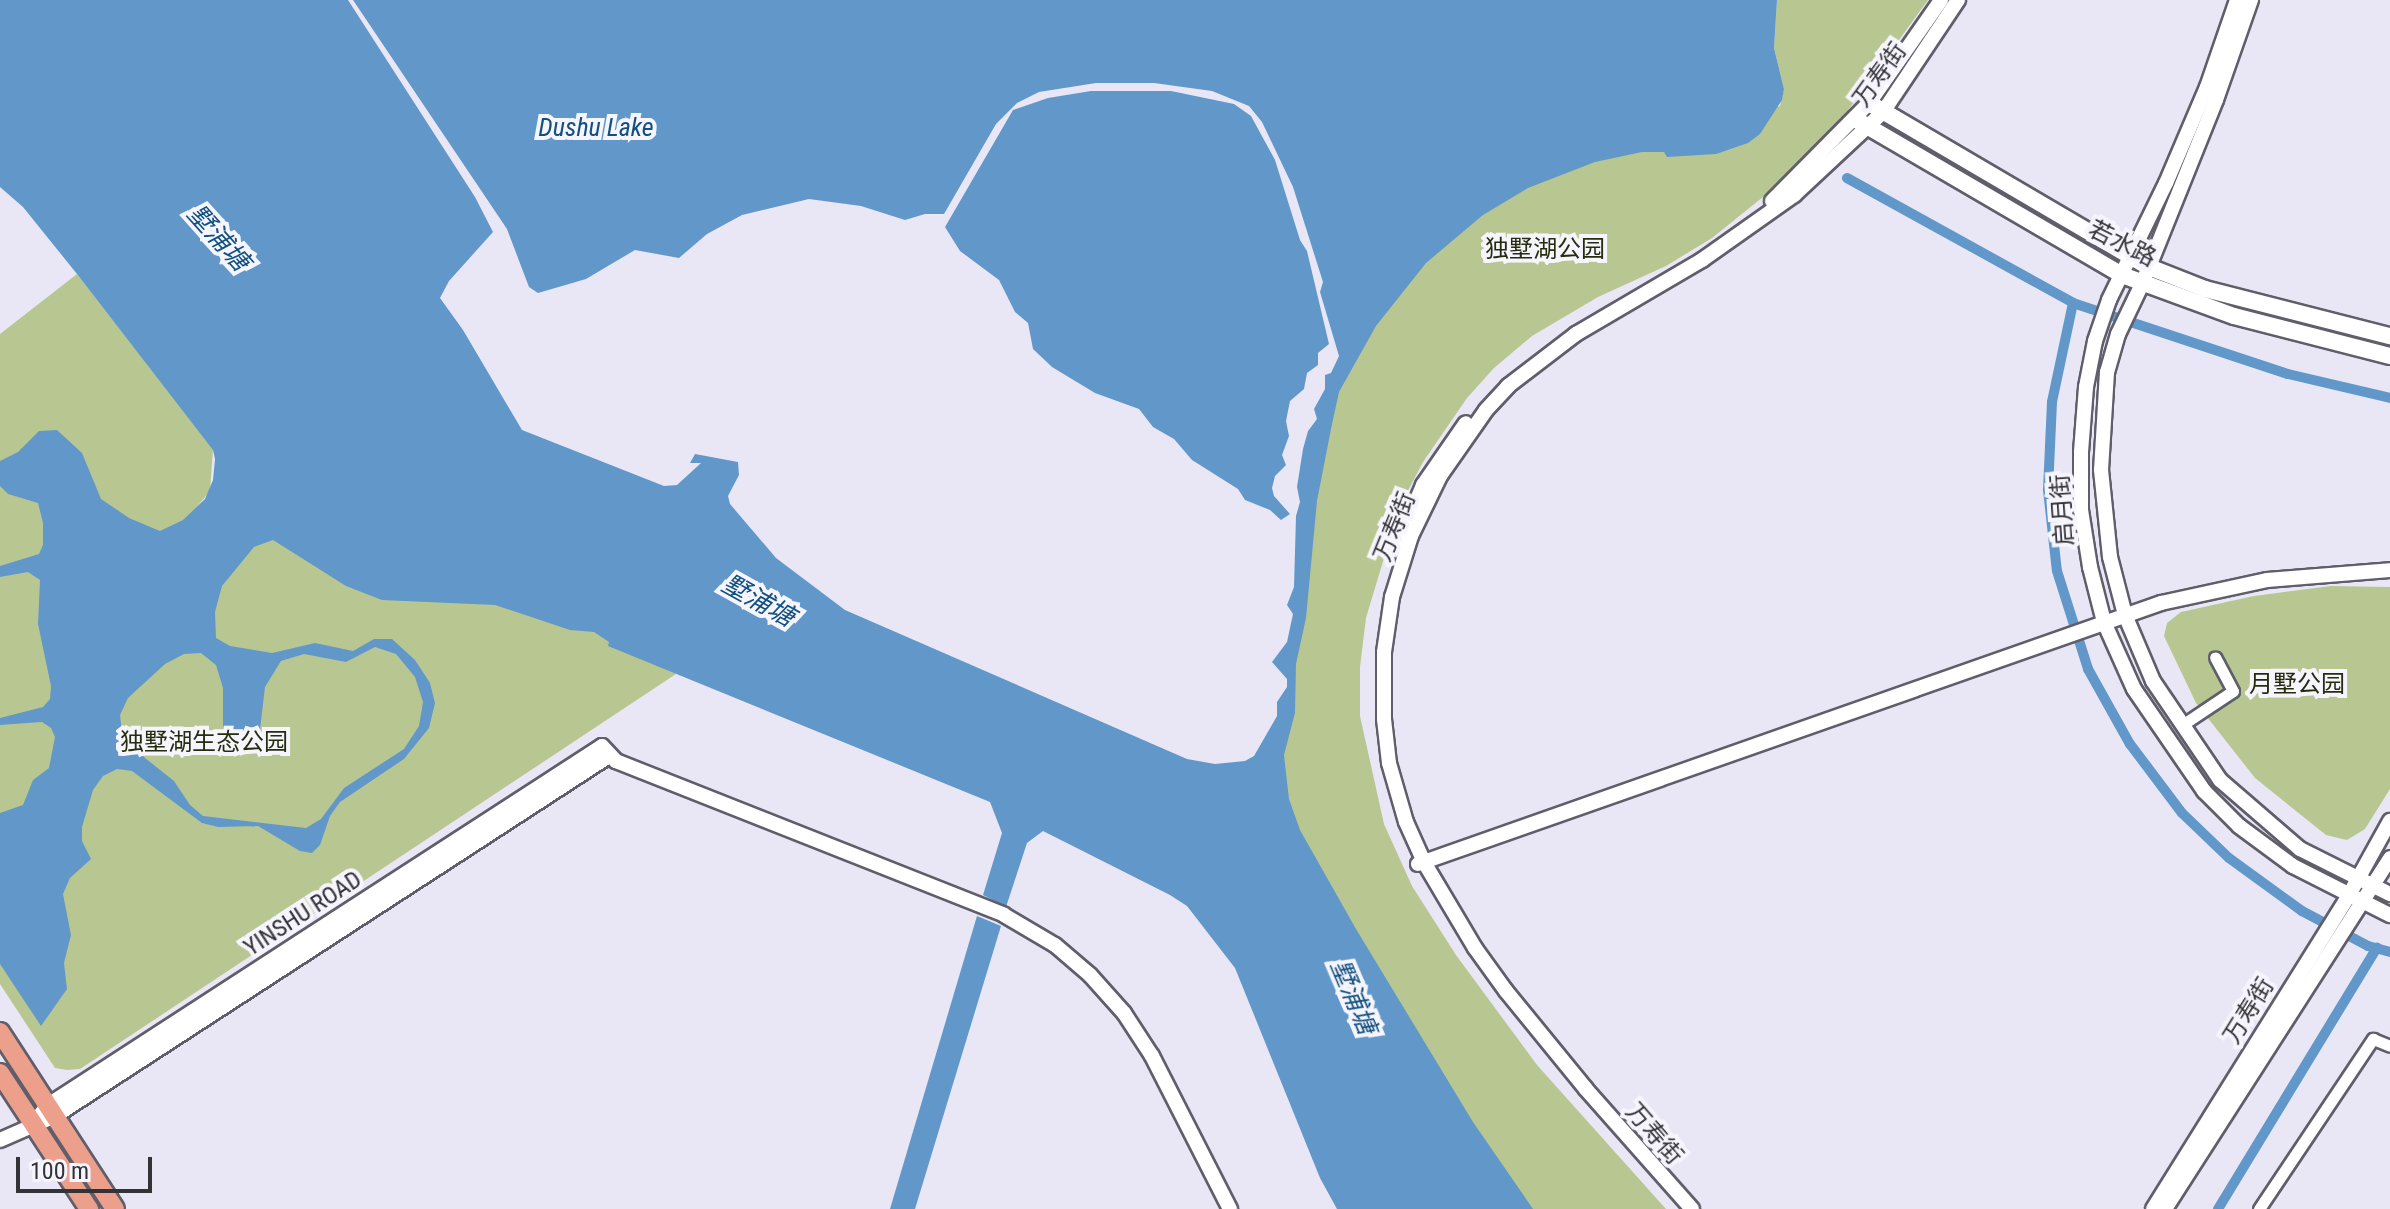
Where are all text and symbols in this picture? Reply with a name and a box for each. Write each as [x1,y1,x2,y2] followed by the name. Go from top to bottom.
[1847,37,1913,113] street label: 万寿街
[538,112,654,144] water label: Dushu Lake
[180,199,256,277] water label: 墅浦塘
[2083,215,2161,273] street label: 若水路
[1485,236,1605,264] park label: 独墅湖公园
[2046,473,2080,547] street label: 启月街
[1368,488,1422,566] street label: 万寿街
[716,568,800,634] water label: 墅浦塘
[2249,671,2345,699] park label: 月墅公园
[120,729,288,757] park label: 独墅湖生态公园
[239,865,367,963] street label: YINSHU ROAD
[1323,955,1383,1039] water label: 墅浦塘
[2218,973,2280,1049] street label: 万寿街
[1620,1097,1688,1171] street label: 万寿街
[20,1141,156,1191] scale bar
[30,1157,89,1185] text: 100 m

